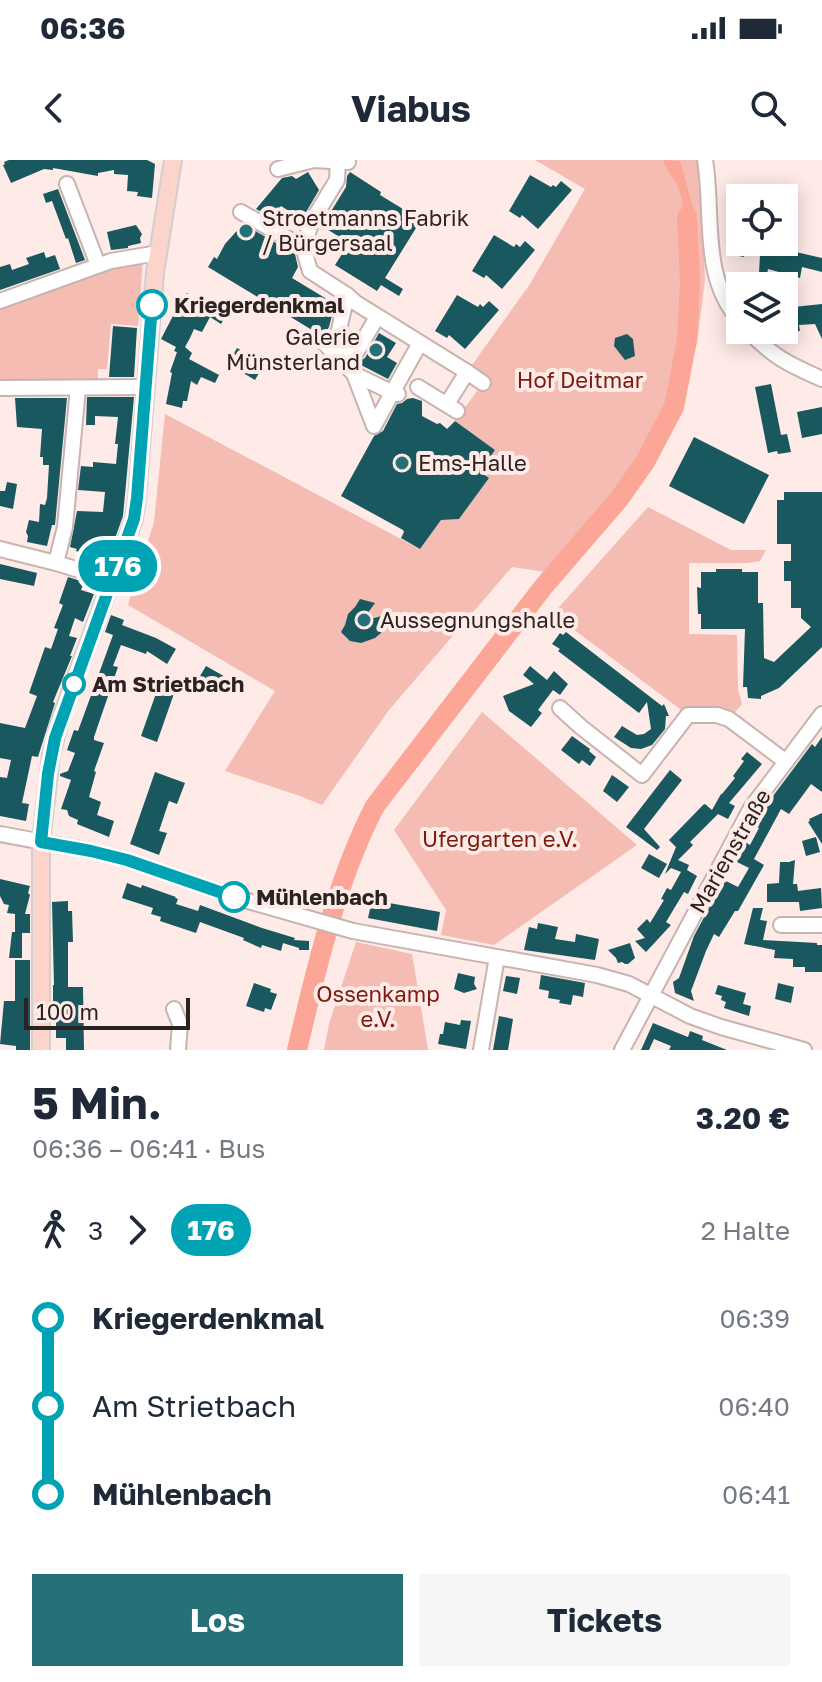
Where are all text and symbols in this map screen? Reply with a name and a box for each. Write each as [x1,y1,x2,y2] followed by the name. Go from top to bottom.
[40,10,126,46] text: 06:36
[32,86,76,130] icon: back
[746,86,790,130] icon: search
[351,87,471,130] text: Viabus
[726,184,798,344] map controls
[726,184,798,256] button: locate
[262,204,469,256] place label: Stroetmanns Fabrik / Bürgersaal
[237,222,255,240] marker: Stroetmanns Fabrik / Bürgersaal
[726,272,798,344] button: layers
[137,290,167,320] marker: Kriegerdenkmal
[174,291,344,318] place label: Kriegerdenkmal
[226,323,360,375] place label: Galerie Münsterland
[367,341,385,359] marker: Galerie Münsterland
[517,366,644,393] park label: Hof Deitmar
[418,449,527,476] place label: Ems-Halle
[393,454,411,472] marker: Ems-Halle
[72,540,164,592] line badge: 176
[94,549,142,582] text: 176
[380,606,575,633] place label: Aussegnungshalle
[355,611,373,629] marker: Aussegnungshalle
[92,670,244,697] place label: Am Strietbach
[63,673,85,695] marker: Am Strietbach
[683,784,776,918] street label: Marienstraße
[422,825,578,852] park label: Ufergarten e.V.
[219,882,249,912] marker: Mühlenbach
[256,883,388,910] place label: Mühlenbach
[316,980,440,1032] park label: Ossenkamp e.V.
[24,994,190,1030] scale bar
[36,998,99,1025] text: 100 m
[32,1076,162,1129] text: 5 Min.
[696,1100,790,1136] text: 3.20 €
[32,1133,265,1164] text: 06:36 – 06:41 · Bus
[32,1208,76,1252] icon: walk
[115,1208,159,1252] icon: forward
[187,1213,235,1246] text: 176
[88,1215,103,1246] text: 3
[701,1215,790,1246] text: 2 Halte
[92,1300,324,1336] text: Kriegerdenkmal
[719,1303,790,1334] text: 06:39
[92,1388,296,1424] text: Am Strietbach
[718,1391,790,1422] text: 06:40
[92,1476,272,1512] text: Mühlenbach
[722,1479,790,1510] text: 06:41
[32,1574,403,1666] button: Los
[419,1574,790,1666] button: Tickets

